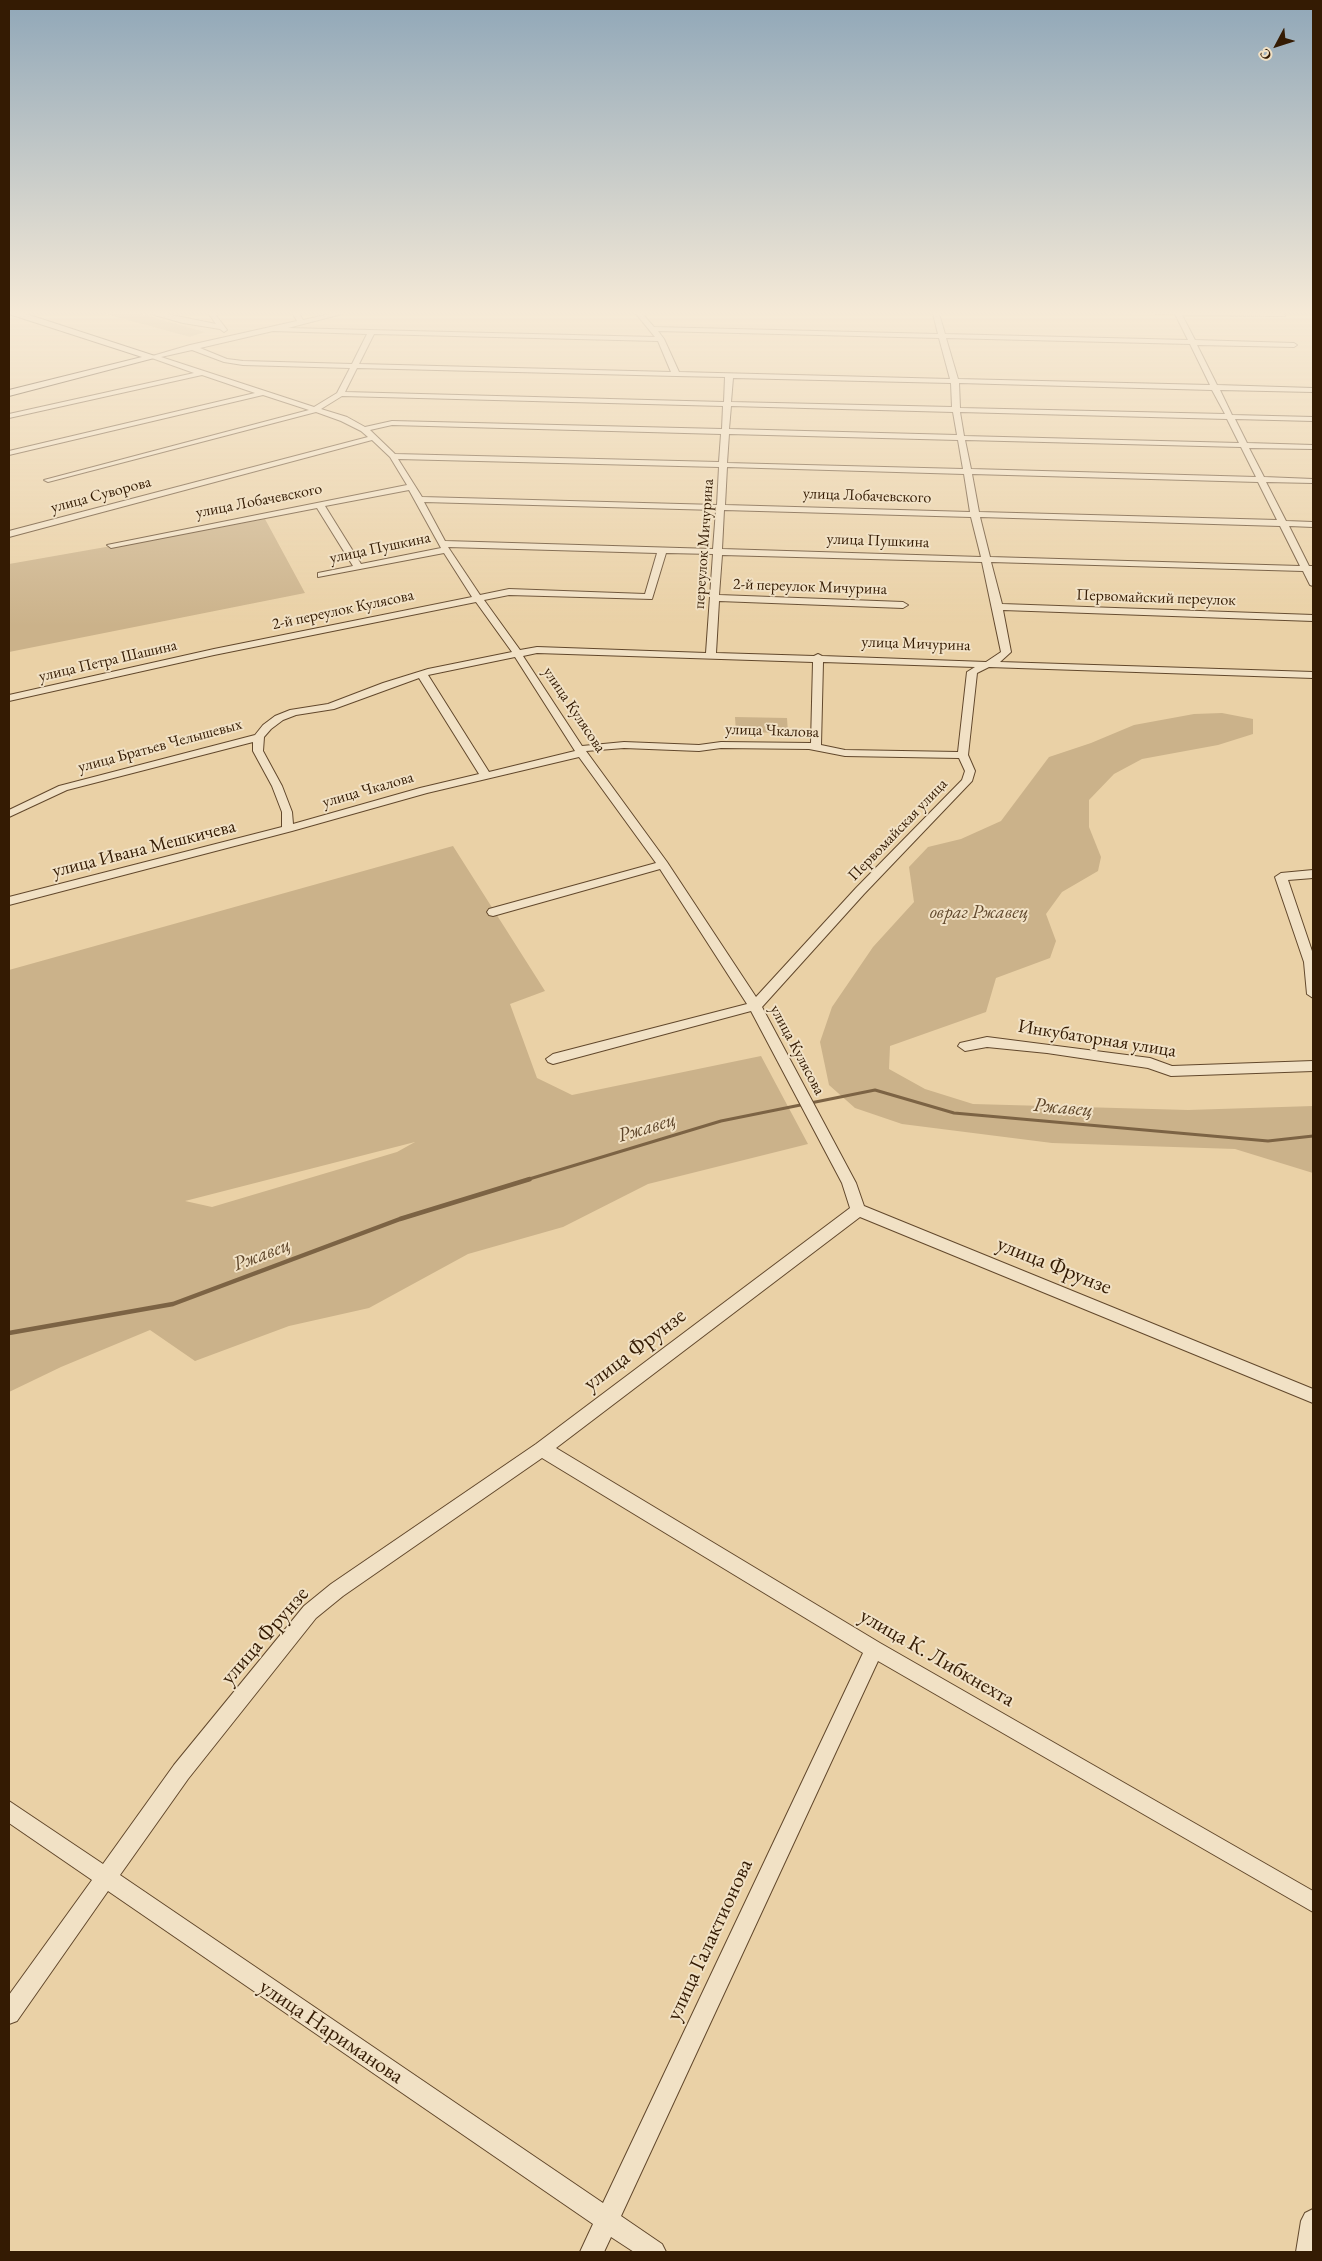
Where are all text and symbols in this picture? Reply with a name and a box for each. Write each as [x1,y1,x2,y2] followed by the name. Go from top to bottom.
[1252,20,1302,70] north arrow
[1255,45,1276,64] text: С
[49,472,153,518] street label: улица Суворова
[690,478,718,610] street label: переулок Мичурина
[194,479,324,523] street label: улица Лобачевского
[802,484,932,508] street label: улица Лобачевского
[328,528,432,568] street label: улица Пушкина
[826,530,930,552] street label: улица Пушкина
[733,575,887,599] street label: 2-й переулок Мичурина
[270,586,416,634] street label: 2-й переулок Кулясова
[1076,586,1236,610] street label: Первомайский переулок
[861,633,971,655] street label: улица Мичурина
[37,636,179,686] street label: улица Петра Шашина
[538,663,610,757] street label: улица Кулясова
[76,715,244,777] street label: улица Братьев Челышевых
[725,720,819,742] street label: улица Чкалова
[320,768,416,812] street label: улица Чкалова
[844,775,952,885] street label: Первомайская улица
[50,815,238,883] street label: улица Ивана Мешкичева
[930,902,1028,924] park label: овраг Ржавец
[765,1002,829,1098] street label: улица Кулясова
[1016,1015,1178,1063] street label: Инкубаторная улица
[1032,1093,1094,1123] water label: Ржавец
[615,1108,679,1148] water label: Ржавец
[993,1231,1115,1301] street label: улица Фрунзе
[230,1233,294,1277] water label: Ржавец
[579,1303,691,1397] street label: улица Фрунзе
[215,1581,315,1691] street label: улица Фрунзе
[855,1603,1019,1713] street label: улица К. Либкнехта
[661,1855,759,2025] street label: улица Галактионова
[254,1974,408,2090] street label: улица Нариманова

